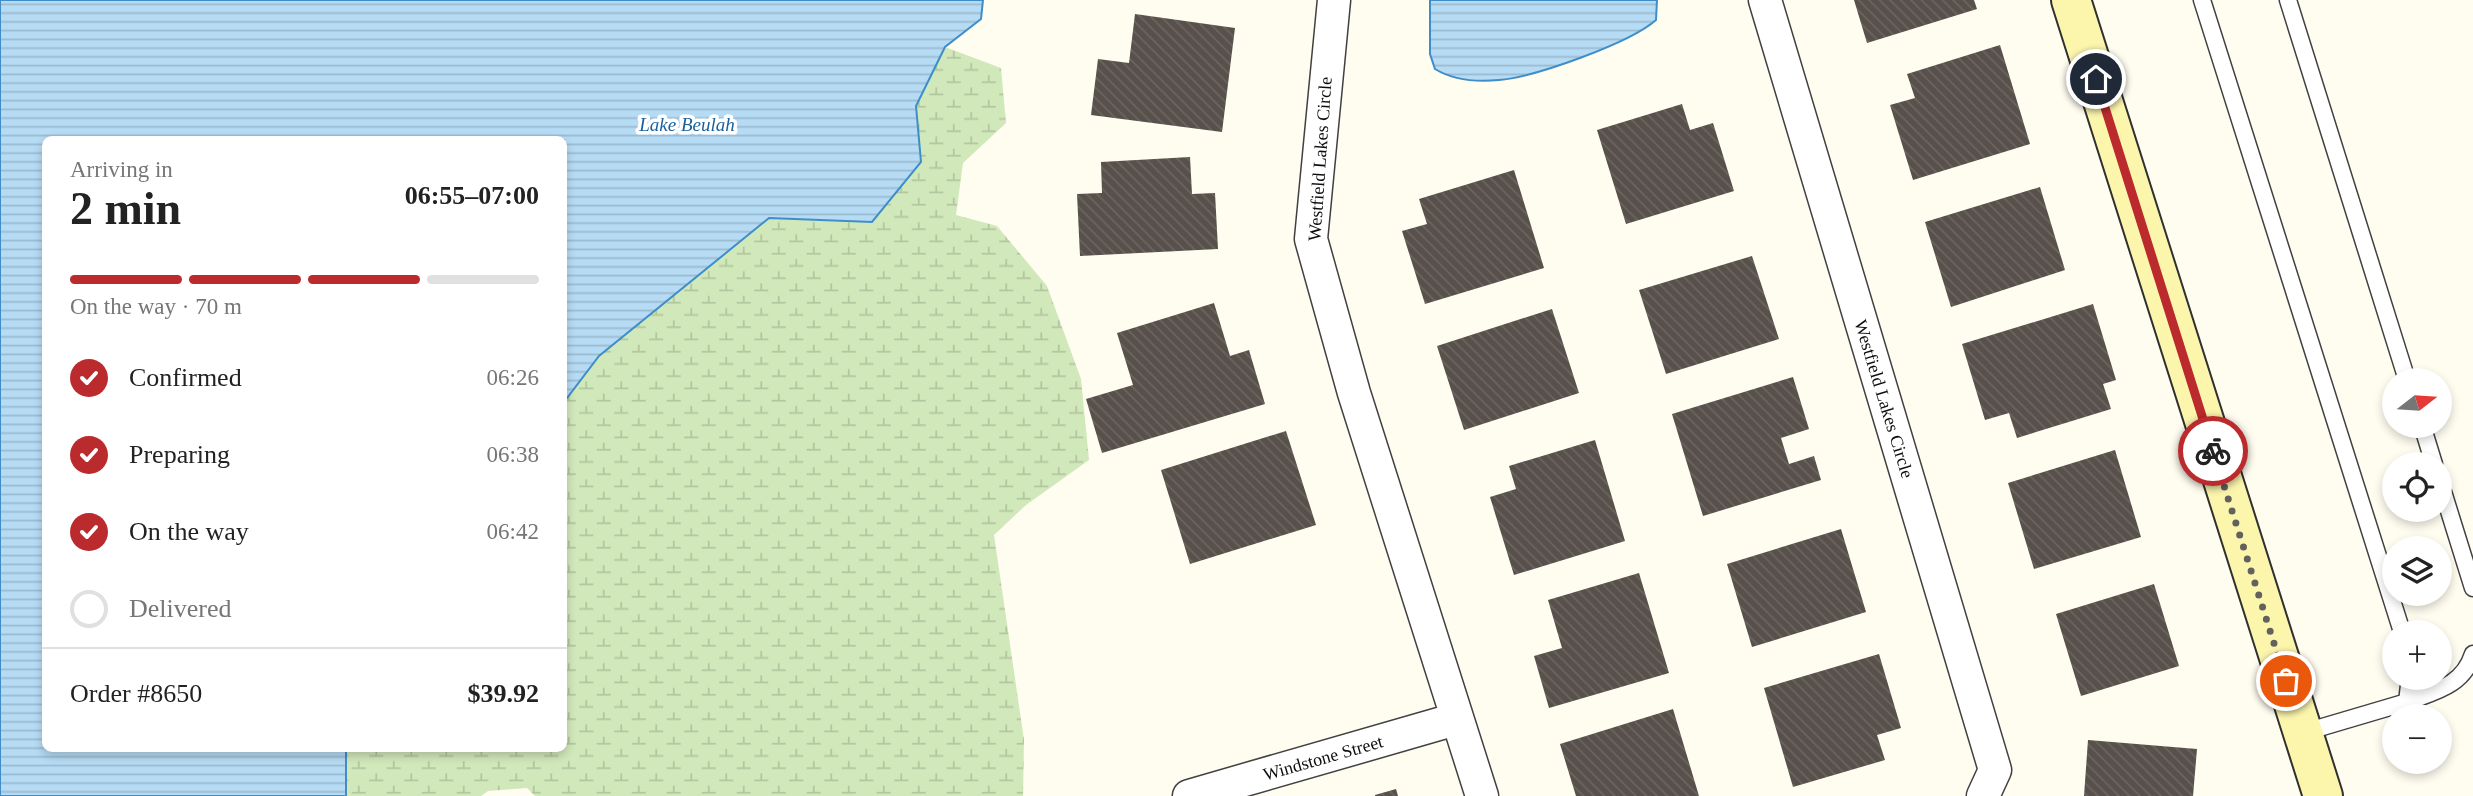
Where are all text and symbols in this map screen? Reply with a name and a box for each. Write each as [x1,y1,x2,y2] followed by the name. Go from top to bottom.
[2066,49,2126,109] pin
[2077,60,2115,98] icon: home
[1304,76,1336,242] street label: Westfield Lakes Circle
[638,114,735,135] water label: Lake Beulah
[70,157,173,182] text: Arriving in
[405,181,539,210] text: 06:55–07:00
[70,183,181,234] text: 2 min
[70,294,242,319] text: On the way · 70 m
[1850,317,1918,481] street label: Westfield Lakes Circle
[70,359,108,397] icon: check
[129,363,242,392] text: Confirmed
[487,365,539,390] text: 06:26
[2382,368,2452,438] north arrow
[2382,368,2452,774] map controls
[2178,416,2248,486] courier
[2194,432,2232,470] icon: bike
[70,436,108,474] icon: check
[129,440,230,469] text: Preparing
[487,442,539,467] text: 06:38
[2382,452,2452,522] button: locate
[70,513,108,551] icon: check
[129,517,249,546] text: On the way
[487,519,539,544] text: 06:42
[2382,536,2452,606] button: layers
[129,594,232,623] text: Delivered
[2382,620,2452,690] button: +
[2256,651,2316,711] pin
[2267,662,2305,700] icon: bag
[70,679,202,708] text: Order #8650
[468,679,539,708] text: $39.92
[2382,704,2452,774] button: −
[1261,731,1385,785] street label: Windstone Street

